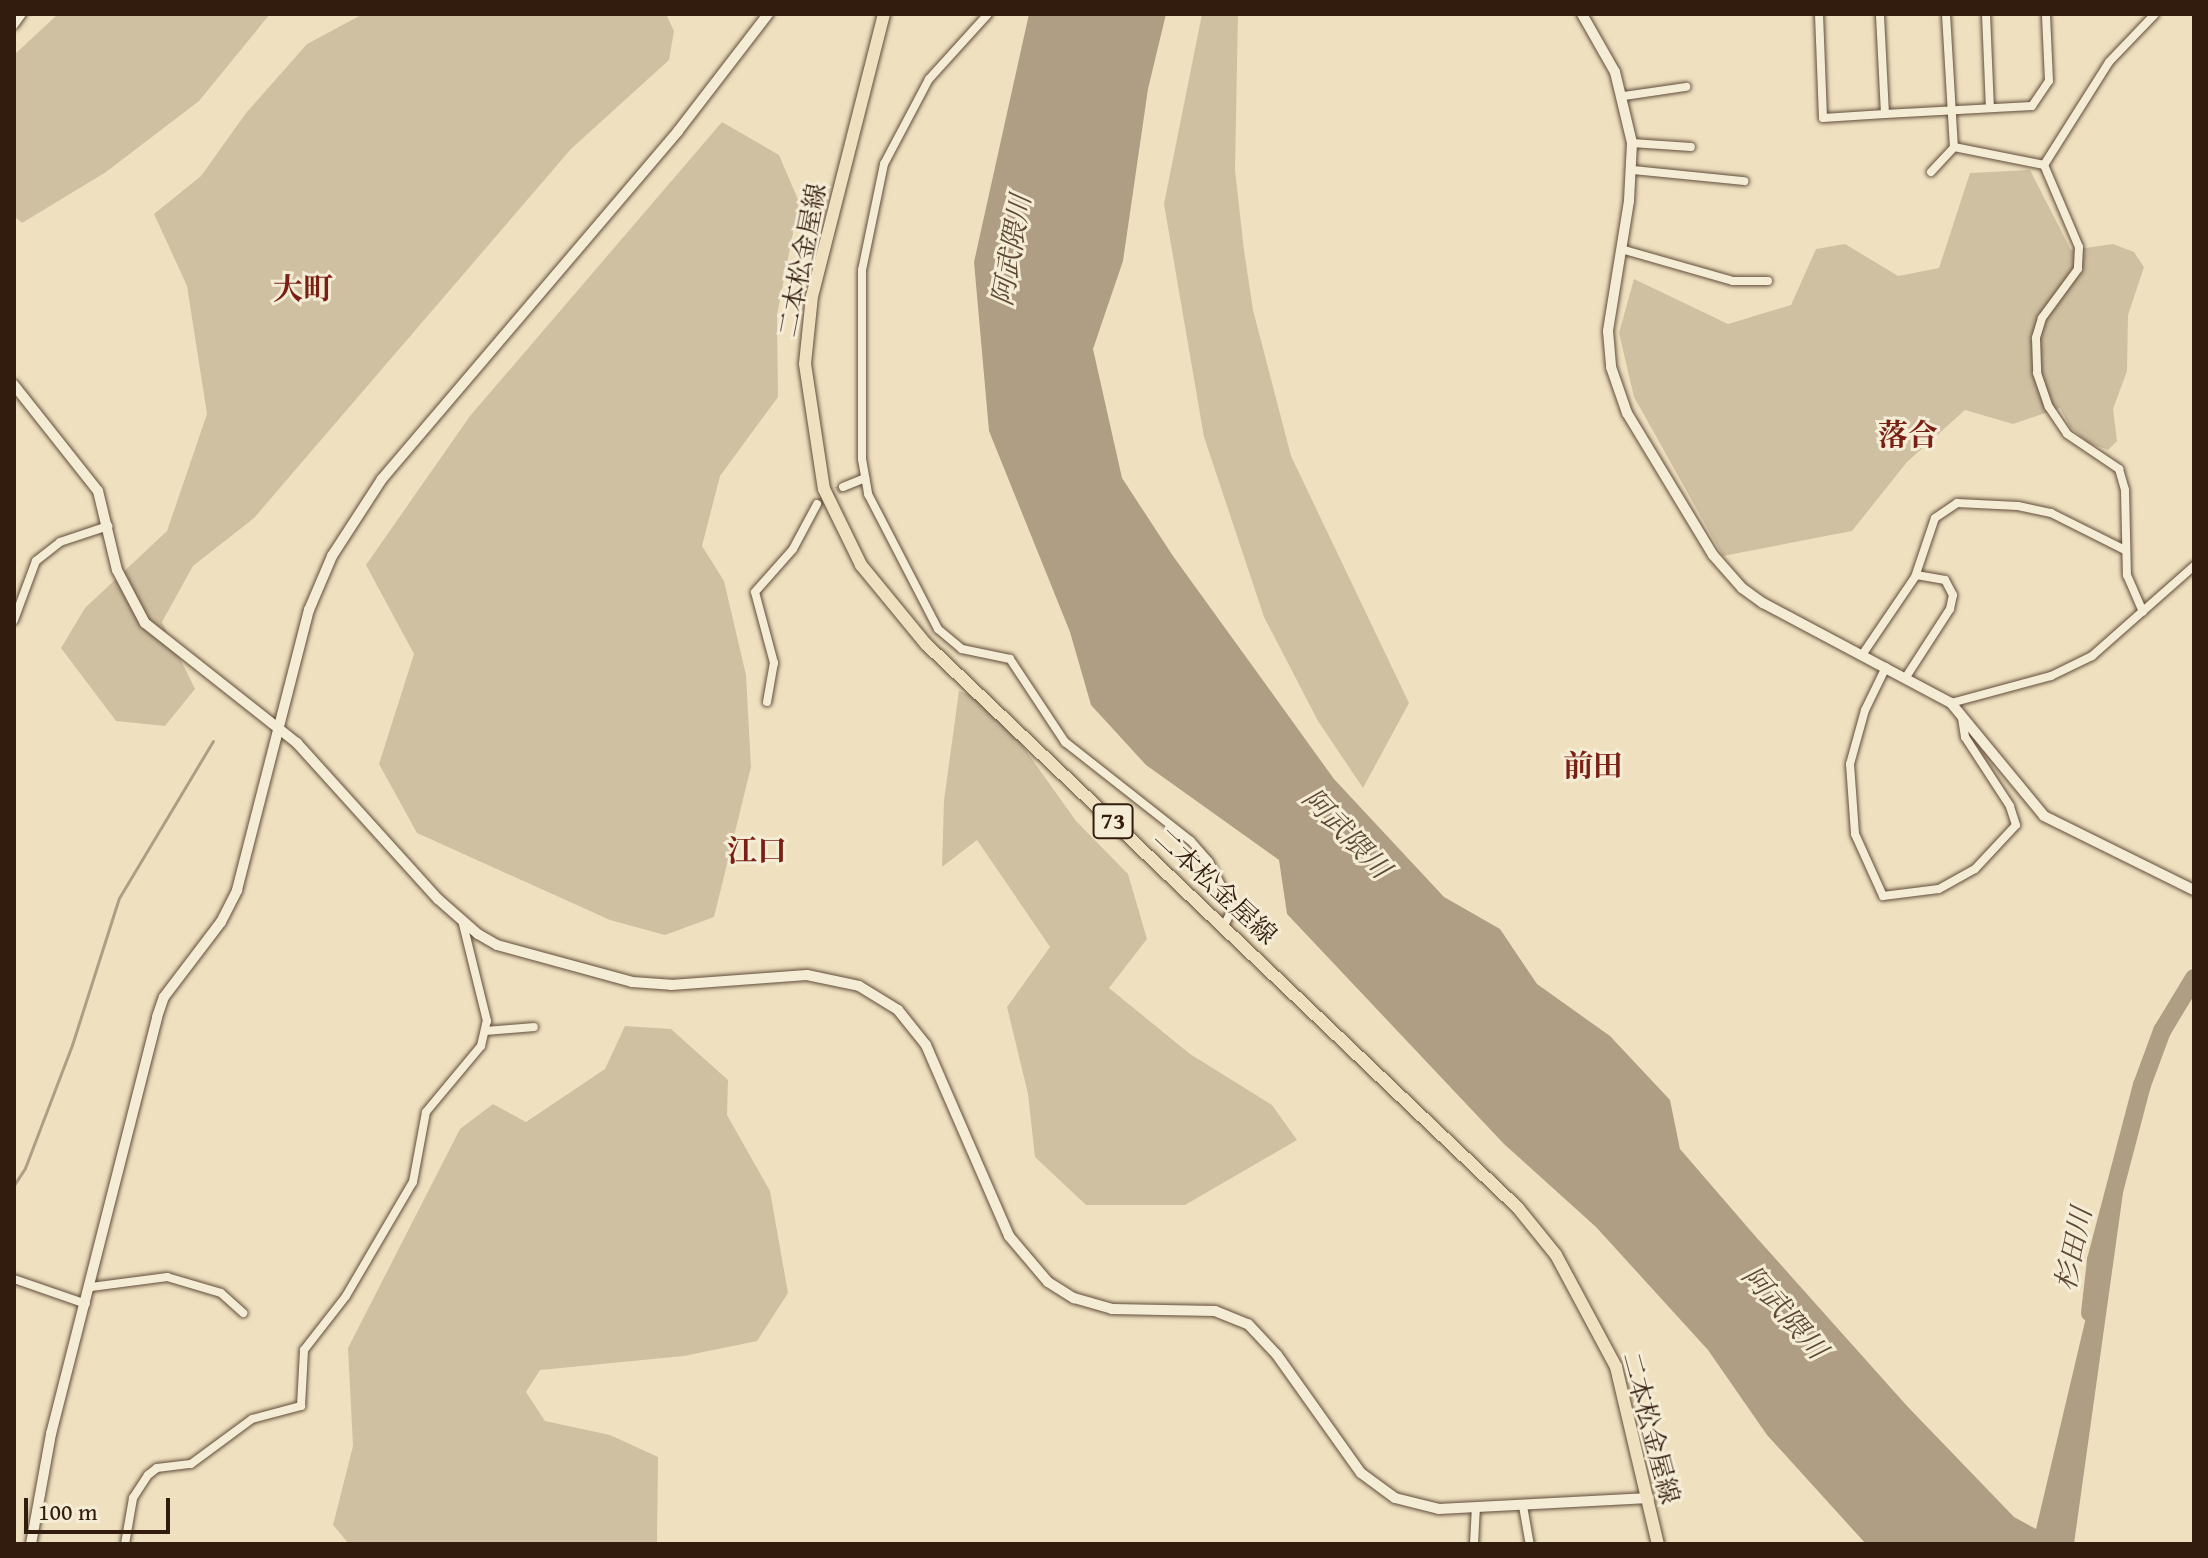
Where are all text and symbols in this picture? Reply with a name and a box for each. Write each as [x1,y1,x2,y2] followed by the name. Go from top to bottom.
[772,180,832,340] street label: 二本松金屋線
[985,192,1037,308] water label: 阿武隈川
[273,270,333,306] district label: 大町
[1878,416,1938,452] district label: 落合
[1563,747,1623,783] district label: 前田
[1296,781,1398,885] water label: 阿武隈川
[1091,801,1135,841] road number: 73
[1148,821,1284,951] street label: 二本松金屋線
[727,832,787,868] district label: 江口
[2048,1204,2098,1294] water label: 杉田川
[1736,1259,1834,1365] water label: 阿武隈川
[1616,1349,1686,1507] street label: 二本松金屋線
[28,1482,174,1532] scale bar
[38,1494,98,1529] text: 100 m

